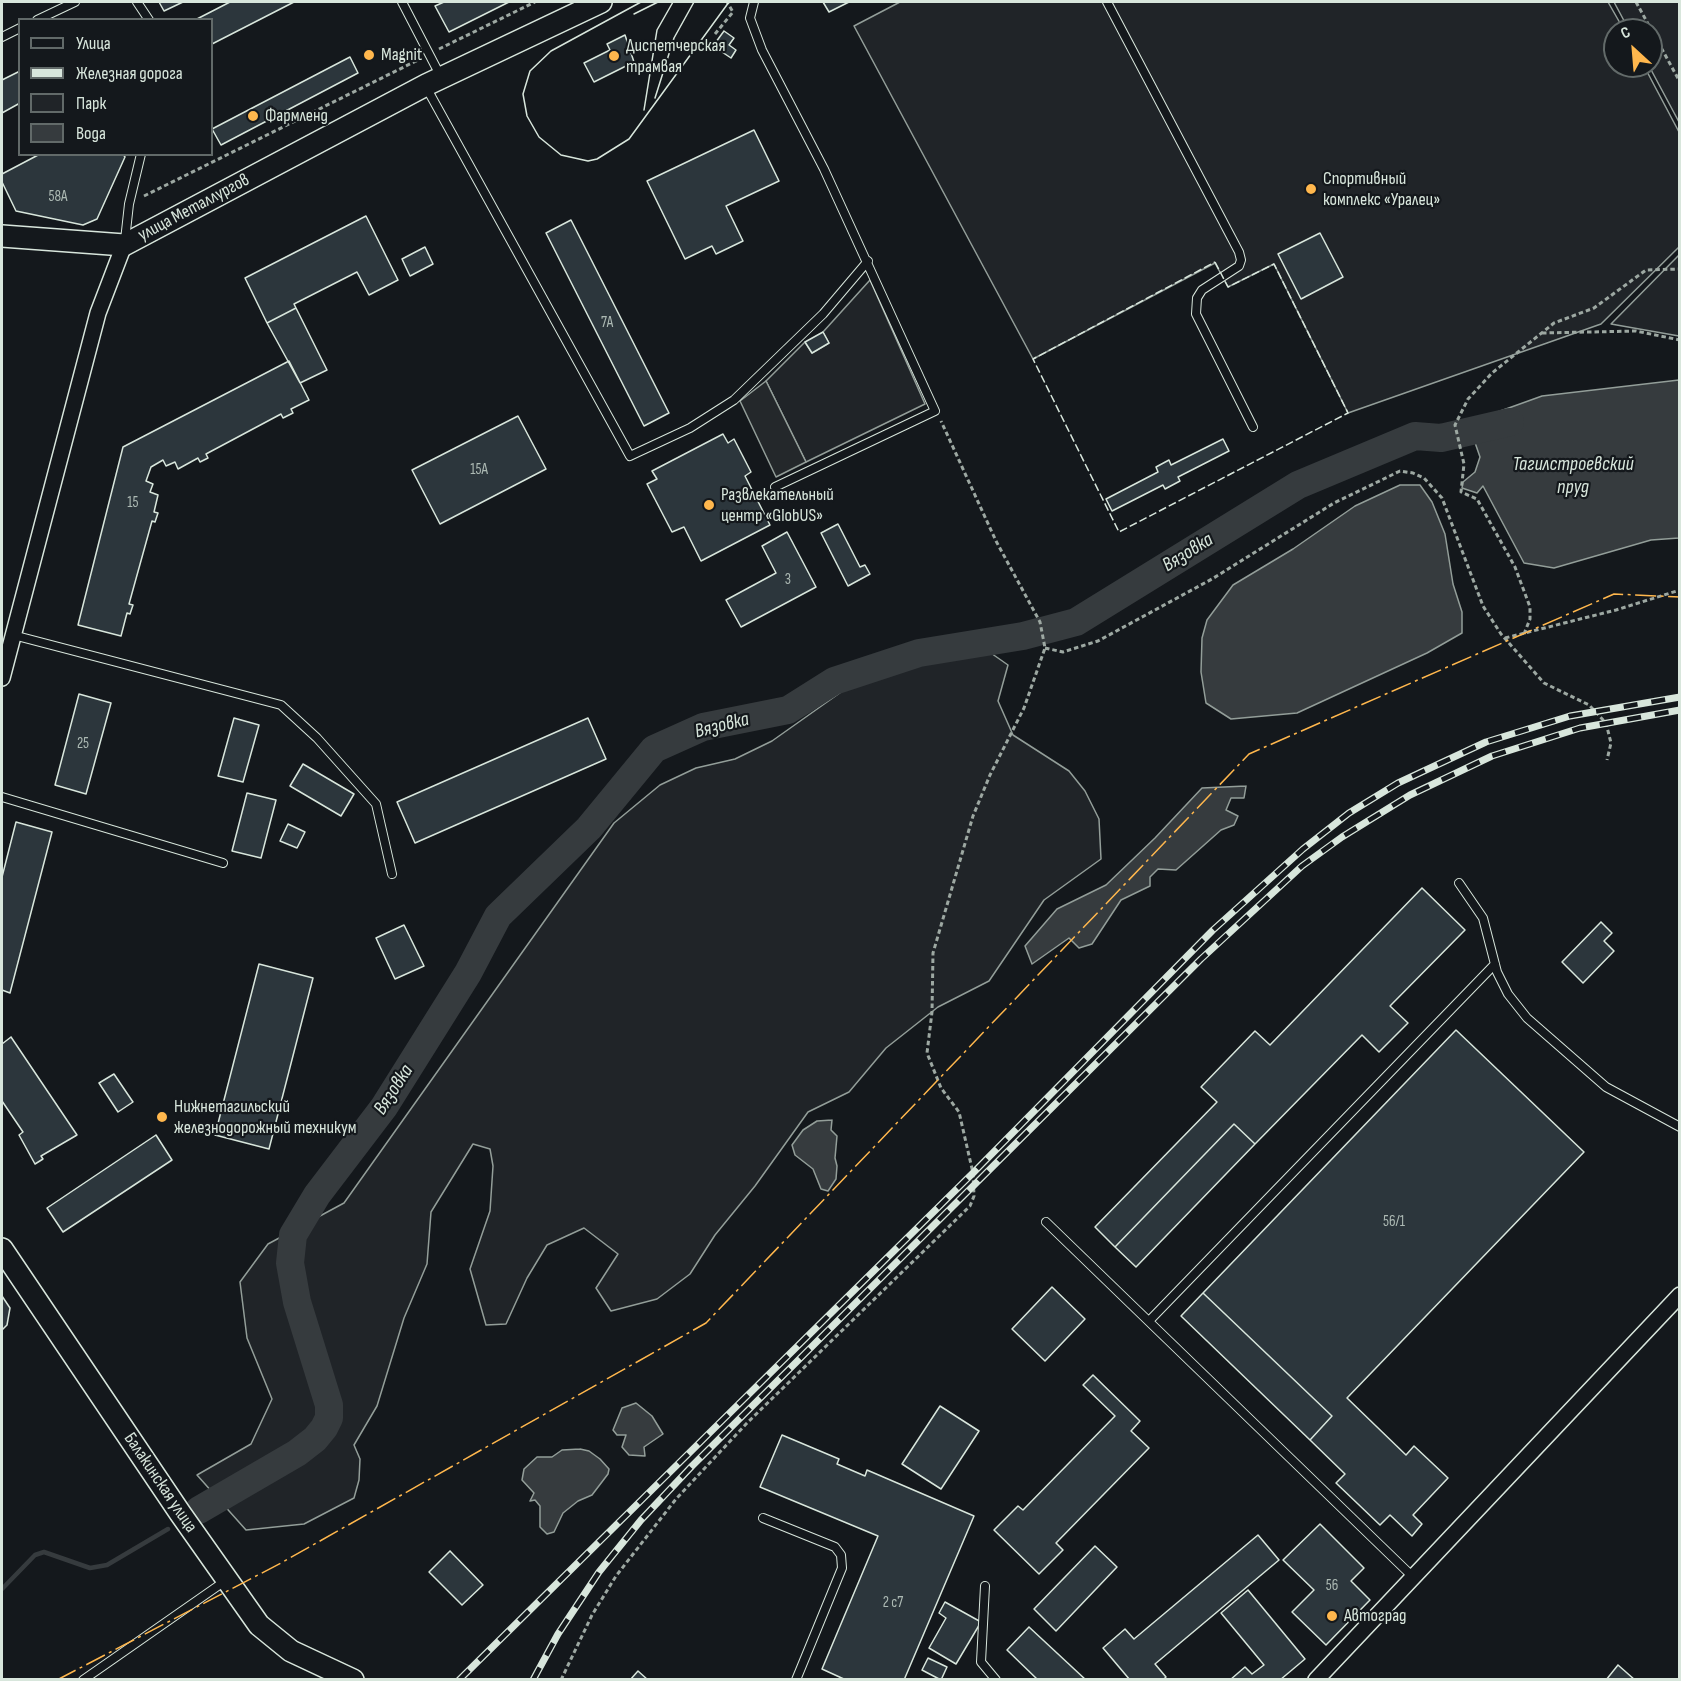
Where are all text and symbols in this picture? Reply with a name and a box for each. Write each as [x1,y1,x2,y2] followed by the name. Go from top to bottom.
[18,18,213,156] legend
[1603,18,1663,78] north arrow
[1618,23,1634,44] text: С
[76,33,111,54] text: Улица
[626,35,726,78] place label: Диспетчерская трамвая
[381,44,422,66] place label: Magnit
[362,48,376,62] marker: Magnit
[607,49,621,63] marker: Диспетчерская трамвая
[76,63,183,84] text: Железная дорога
[76,93,106,114] text: Парк
[265,105,328,127] place label: Фармленд
[246,109,260,123] marker: Фармленд
[76,123,106,144] text: Вода
[1323,168,1440,210] place label: Спортивный комплекс «Уралец»
[135,170,253,246] street label: улица Металлургов
[1304,182,1318,196] marker: Спортивный комплекс «Уралец»
[48,188,68,206] house number: 58А
[601,314,613,332] house number: 7А
[1512,453,1634,500] water label: Тагилстроевский пруд
[470,461,488,479] house number: 15А
[721,484,834,526] place label: Развлекательный центр «GlobUS»
[127,494,139,512] house number: 15
[702,498,716,512] marker: Развлекательный центр «GlobUS»
[1158,528,1218,578] water label: Вязовка
[785,571,791,589] house number: 3
[692,708,752,744] water label: Вязовка
[77,735,89,753] house number: 25
[369,1060,419,1120] water label: Вязовка
[174,1096,357,1138] place label: Нижнетагильский железнодорожный техникум
[155,1110,169,1124] marker: Нижнетагильский железнодорожный техникум
[1383,1213,1405,1231] house number: 56/1
[119,1429,201,1537] street label: Балакинская улица
[1326,1577,1338,1595] house number: 56
[883,1594,903,1612] house number: 2 с7
[1344,1605,1407,1627] place label: Автоград
[1325,1609,1339,1623] marker: Автоград

